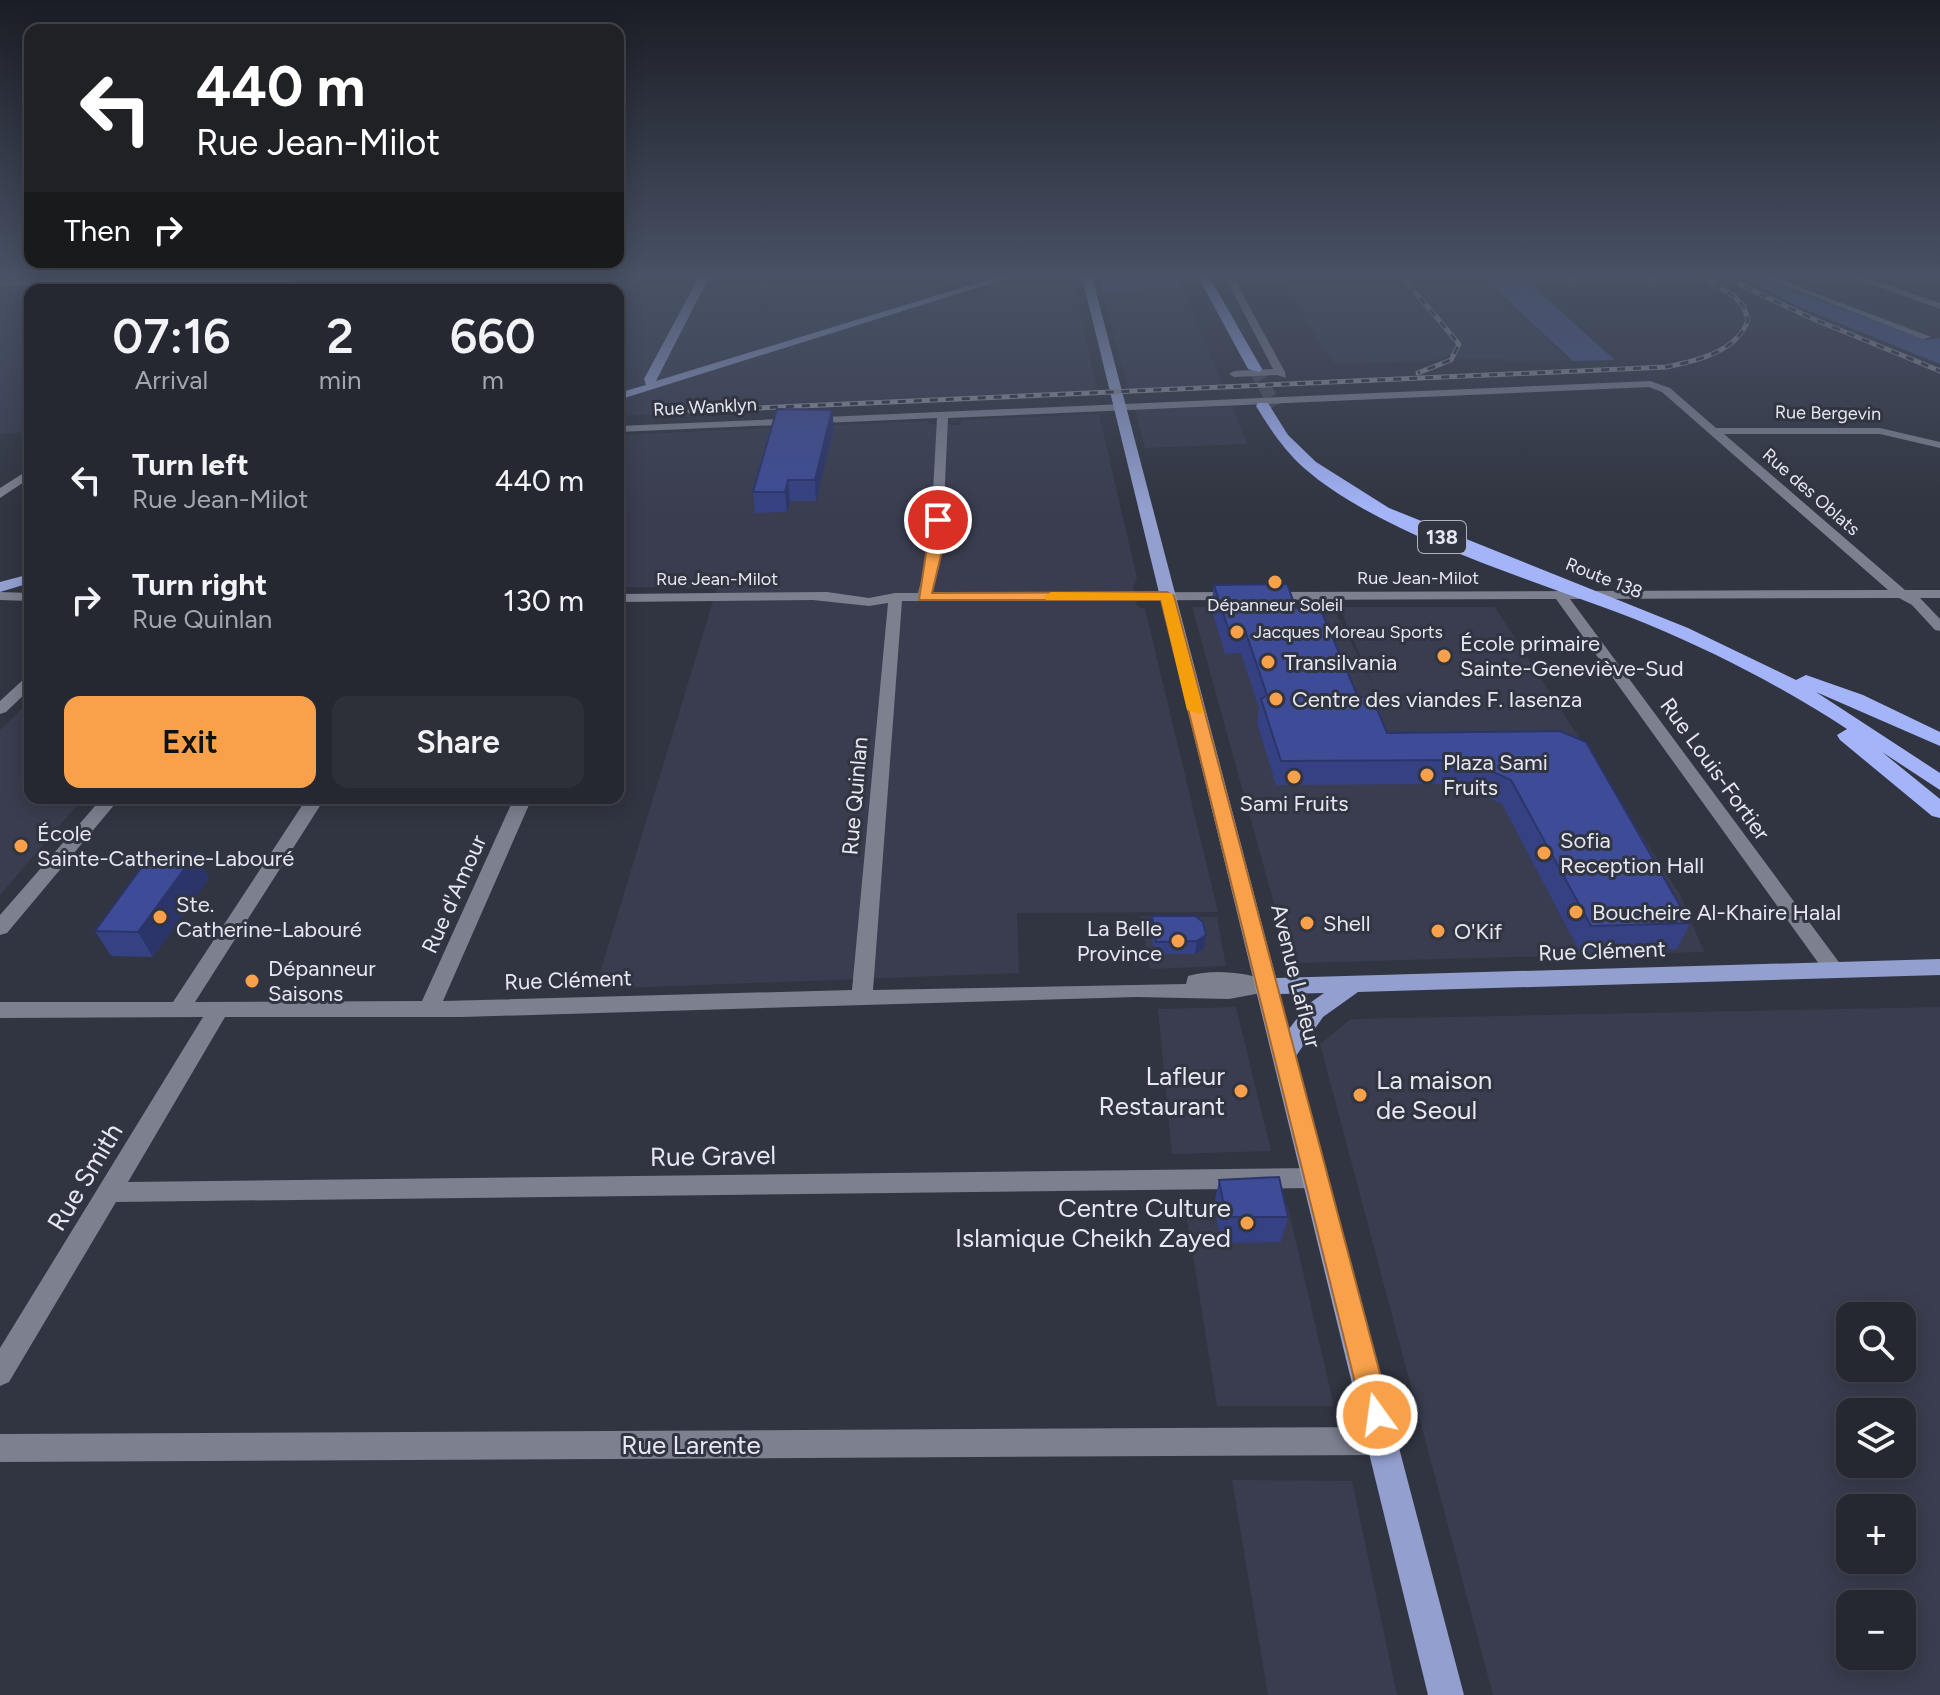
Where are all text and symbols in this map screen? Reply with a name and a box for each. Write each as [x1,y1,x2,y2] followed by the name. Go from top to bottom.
[196,53,365,120] text: 440 m
[64,56,168,160] icon: left
[196,121,440,164] text: Rue Jean-Milot
[146,208,190,252] icon: right
[64,212,130,249] text: Then
[112,307,231,365] text: 07:16
[326,307,354,365] text: 2
[450,307,536,365] text: 660
[135,364,208,396] text: Arrival
[319,364,362,396] text: min
[482,364,504,396] text: m
[653,393,757,421] street label: Rue Wanklyn
[1775,401,1881,425] street label: Rue Bergevin
[1758,444,1864,540] street label: Rue des Oblats
[132,446,249,483] text: Turn left
[64,458,108,502] icon: left
[495,462,584,499] text: 440 m
[132,483,308,515] text: Rue Jean-Milot
[904,486,972,554] pin
[916,498,960,542] icon: arrive
[1418,521,1466,553] road number: 138
[1562,553,1646,603] street label: Route 138
[132,566,267,603] text: Turn right
[1357,567,1479,589] street label: Rue Jean-Milot
[656,568,778,590] street label: Rue Jean-Milot
[1266,573,1284,591] marker: Dépanneur Soleil
[64,578,108,622] icon: right
[503,582,584,619] text: 130 m
[1207,594,1343,616] place label: Dépanneur Soleil
[132,603,272,635] text: Rue Quinlan
[1253,621,1443,643] place label: Jacques Moreau Sports
[1228,623,1246,641] marker: Jacques Moreau Sports
[1460,630,1684,682] place label: École primaire Sainte-Geneviève-Sud
[1435,647,1453,665] marker: École primaire Sainte-Geneviève-Sud
[1284,649,1397,676] place label: Transilvania
[1259,653,1277,671] marker: Transilvania
[1292,686,1582,713] place label: Centre des viandes F. Iasenza
[1267,690,1285,708] marker: Centre des viandes F. Iasenza
[1654,693,1776,846] street label: Rue Louis-Fortier
[64,696,316,788] button: Exit
[332,696,584,788] button: Share
[836,736,874,856] street label: Rue Quinlan
[1443,749,1548,801] place label: Plaza Sami Fruits
[1418,766,1436,784] marker: Plaza Sami Fruits
[1285,768,1303,786] marker: Sami Fruits
[1239,790,1349,817] place label: Sami Fruits
[37,820,294,872] place label: École Sainte-Catherine-Labouré
[1560,827,1704,879] place label: Sofia Reception Hall
[416,830,492,957] street label: Rue d'Amour
[12,837,30,855] marker: École Sainte-Catherine-Labouré
[1535,844,1553,862] marker: Sofia Reception Hall
[176,891,362,943] place label: Ste. Catherine-Labouré
[1592,899,1841,926] place label: Boucheire Al-Khaire Halal
[1265,901,1327,1051] street label: Avenue Lafleur
[1567,903,1585,921] marker: Boucheire Al-Khaire Halal
[151,908,169,926] marker: Ste. Catherine-Labouré
[1323,910,1370,937] place label: Shell
[1298,914,1316,932] marker: Shell
[1077,915,1162,967] place label: La Belle Province
[1454,918,1503,945] place label: O'Kif
[1429,922,1447,940] marker: O'Kif
[1169,932,1187,950] marker: La Belle Province
[1538,935,1666,967] street label: Rue Clément
[268,955,376,1007] place label: Dépanneur Saisons
[504,964,632,996] street label: Rue Clément
[243,972,261,990] marker: Dépanneur Saisons
[1098,1060,1225,1122] place label: Lafleur Restaurant
[1376,1064,1492,1126] place label: La maison de Seoul
[1232,1082,1250,1100] marker: Lafleur Restaurant
[1351,1086,1369,1104] marker: La maison de Seoul
[40,1117,130,1237] street label: Rue Smith
[650,1139,776,1173] street label: Rue Gravel
[955,1192,1231,1254] place label: Centre Culture Islamique Cheikh Zayed
[1238,1214,1256,1232] marker: Centre Culture Islamique Cheikh Zayed
[1836,1302,1916,1670] map controls
[1836,1302,1916,1382] button: search
[1335,1373,1419,1457] position arrow
[1836,1398,1916,1478] button: layers
[621,1429,761,1461] street label: Rue Larente
[1836,1494,1916,1574] button: +
[1836,1590,1916,1670] button: −

